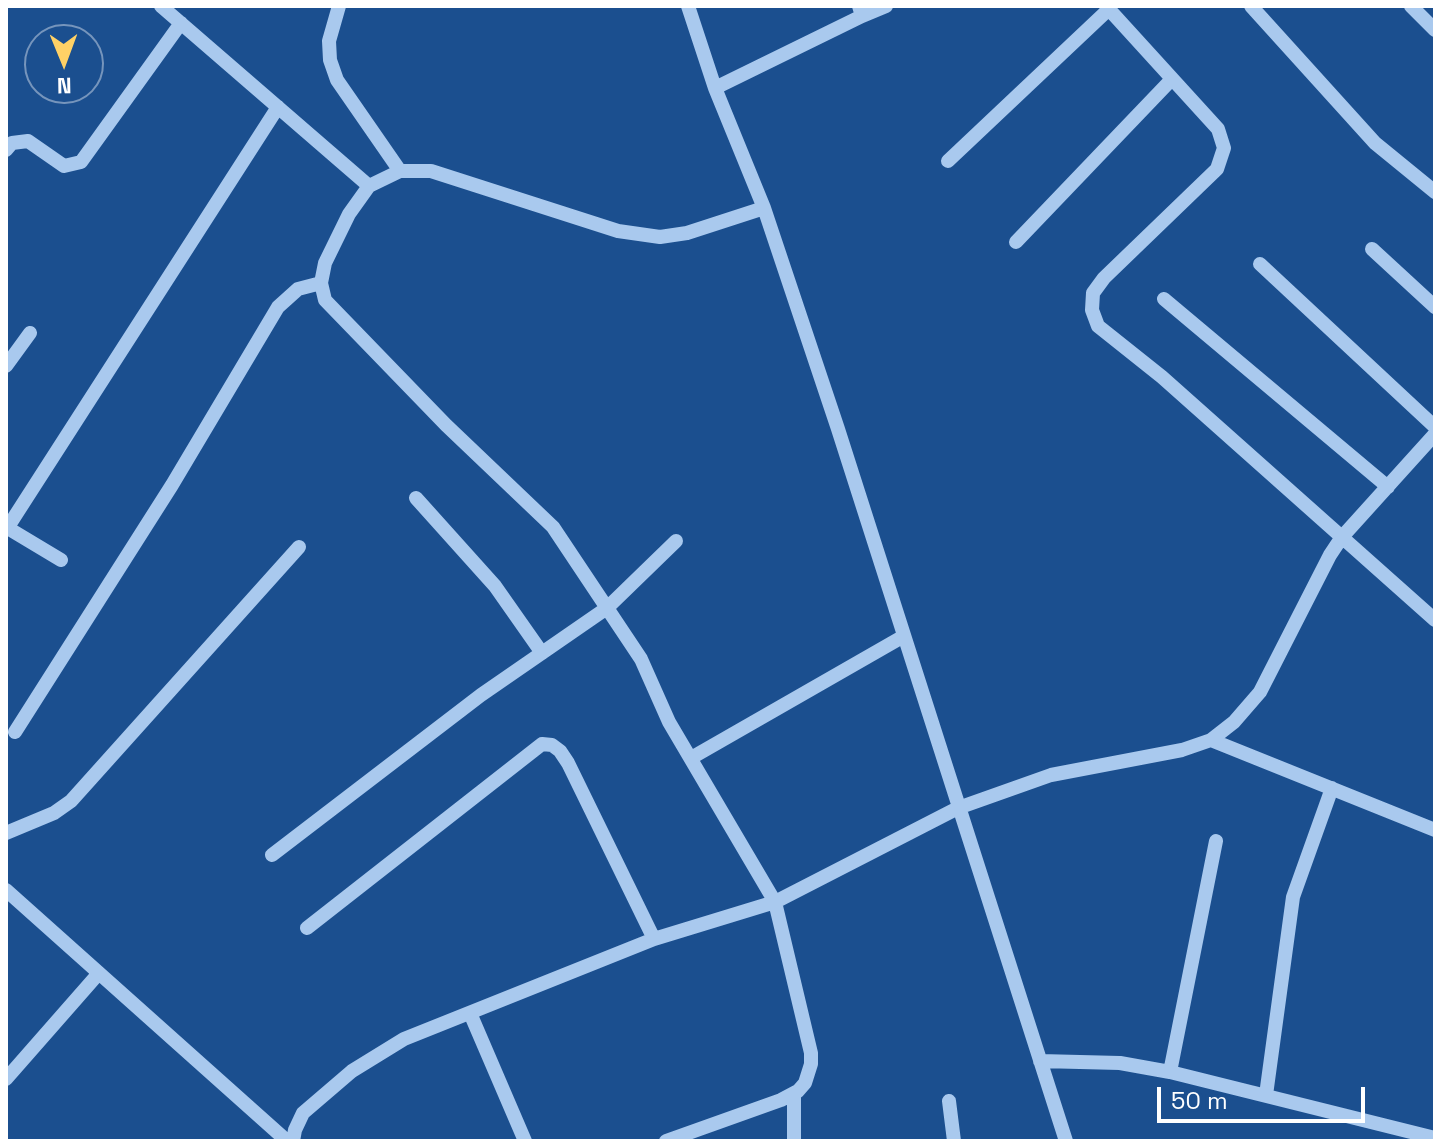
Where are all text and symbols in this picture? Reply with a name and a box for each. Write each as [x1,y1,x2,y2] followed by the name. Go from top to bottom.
[24,24,104,104] north arrow
[57,72,72,100] text: N
[1161,1071,1369,1121] scale bar
[1171,1085,1228,1116] text: 50 m

